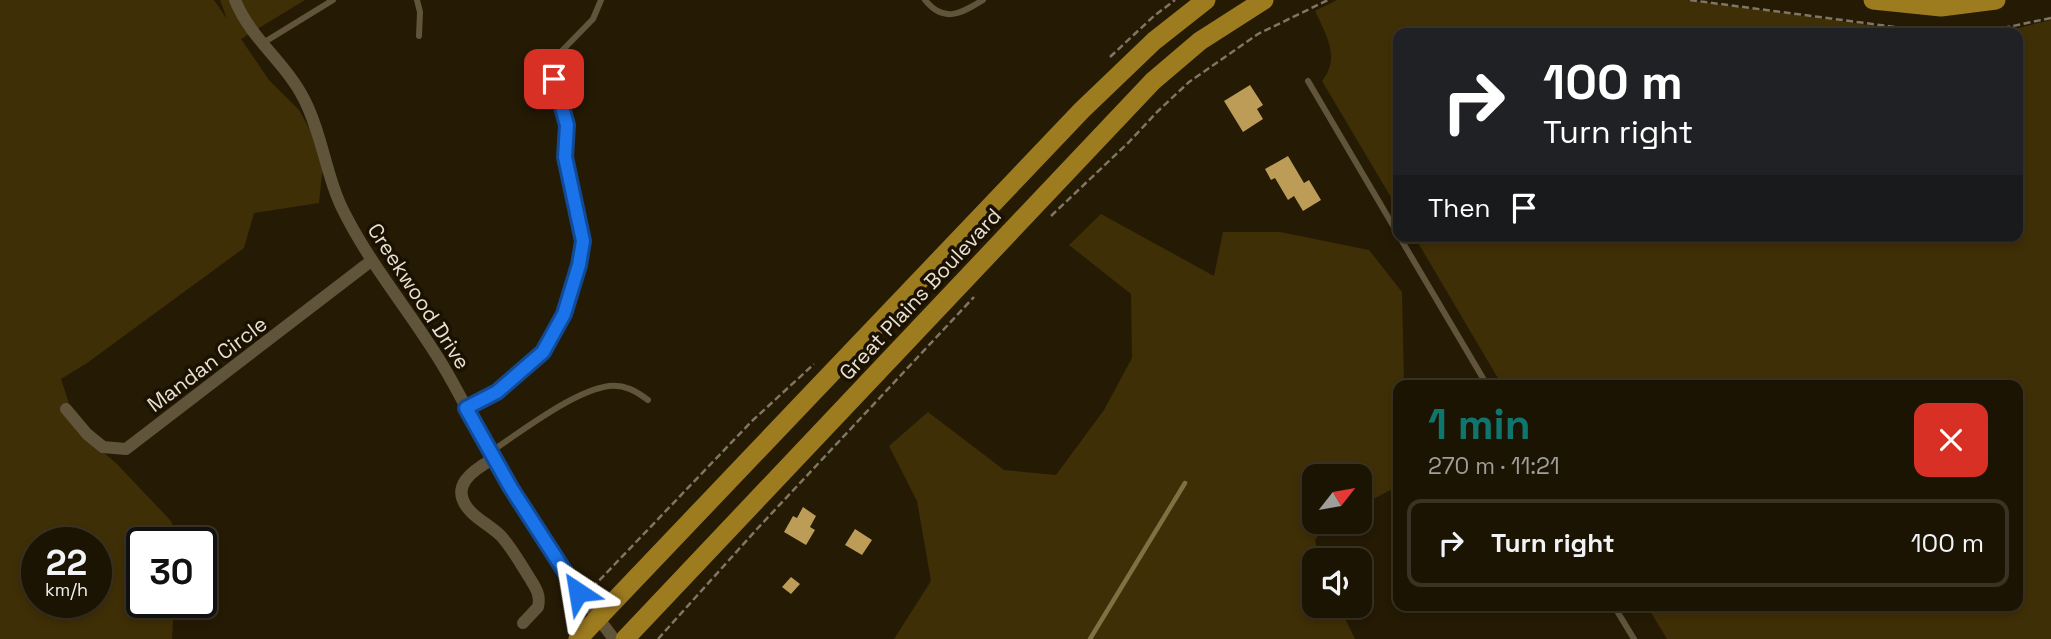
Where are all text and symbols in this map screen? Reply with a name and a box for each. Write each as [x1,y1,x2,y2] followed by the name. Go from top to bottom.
[524,49,584,109] pin
[1543,51,1683,113] text: 100 m
[1428,56,1519,147] icon: right
[535,60,573,98] icon: arrive
[1543,112,1693,152] text: Turn right
[1505,189,1543,227] icon: arrive
[1428,191,1491,225] text: Then
[833,202,1007,386] street label: Great Plains Boulevard
[362,218,476,374] street label: Creekwood Drive
[142,310,272,418] street label: Mandan Circle
[1428,398,1531,451] text: 1 min
[1914,403,1988,477] button: close
[1428,451,1560,481] text: 270 m · 11:21
[1302,464,1372,534] north arrow
[1302,464,1372,618] map controls
[1432,524,1470,562] icon: right
[1491,526,1615,560] text: Turn right
[1911,526,1984,560] text: 100 m
[126,527,217,618] speed limit sign: 30
[46,541,87,585] text: 22
[1302,548,1372,618] button: sound
[541,555,615,629] position arrow
[45,578,88,601] text: km/h

